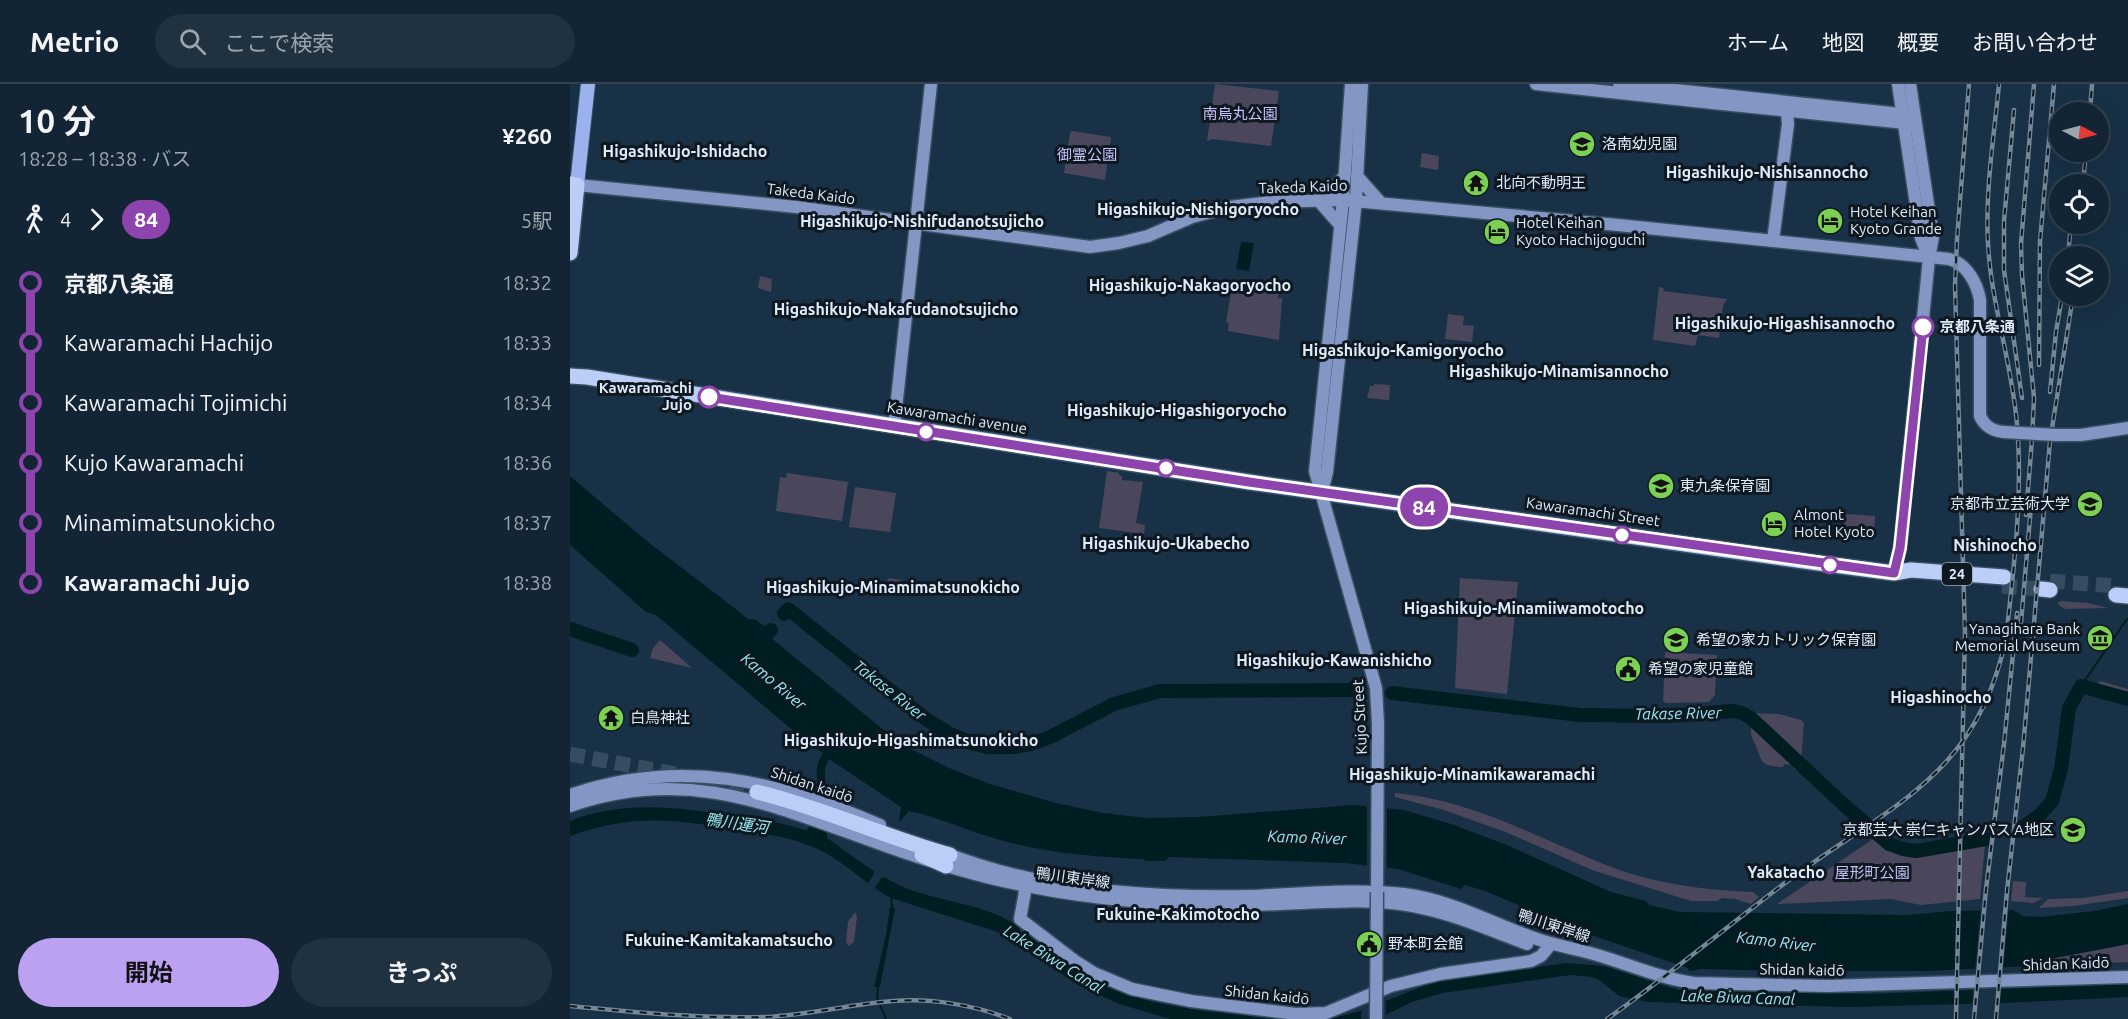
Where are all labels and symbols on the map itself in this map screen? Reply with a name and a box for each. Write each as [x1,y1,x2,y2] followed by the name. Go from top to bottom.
[2049,102,2109,162] north arrow
[1202,105,1278,122] park label: 南烏丸公園
[1567,129,1597,159] school or university icon: 洛南幼児園
[1602,135,1677,152] place label: 洛南幼児園
[603,142,767,160] district label: Higashikujo-Ishidacho
[1057,146,1117,163] park label: 御霊公園
[1666,163,1868,181] district label: Higashikujo-Nishisannocho
[1461,168,1491,198] temple icon: 北向不動明王
[1496,174,1586,191] place label: 北向不動明王
[1258,176,1348,197] street label: Takeda Kaido
[766,180,856,207] street label: Takeda Kaido
[1097,200,1299,218] district label: Higashikujo-Nishigoryocho
[1850,203,1942,237] place label: Hotel Keihan Kyoto Grande
[1815,206,1845,236] hotel icon: Hotel Keihan Kyoto Grande
[800,212,1044,230] district label: Higashikujo-Nishifudanotsujicho
[1516,214,1645,248] place label: Hotel Keihan Kyoto Hachijoguchi
[1482,217,1512,247] hotel icon: Hotel Keihan Kyoto Hachijoguchi
[1089,276,1291,294] district label: Higashikujo-Nakagoryocho
[774,300,1018,318] district label: Higashikujo-Nakafudanotsujicho
[1675,314,1895,332] district label: Higashikujo-Higashisannocho
[1912,316,1934,338] marker: 京都八条通
[1940,318,2015,335] place label: 京都八条通
[1302,341,1504,359] district label: Higashikujo-Kamigoryocho
[1449,362,1669,380] district label: Higashikujo-Minamisannocho
[599,379,692,413] place label: Kawaramachi Jujo
[698,386,720,408] marker: Kawaramachi Jujo
[886,398,1028,437] street label: Kawaramachi avenue
[1067,401,1287,419] district label: Higashikujo-Higashigoryocho
[917,423,935,441] unlabelled marker
[1157,459,1175,477] unlabelled marker
[1646,471,1676,501] school or university icon: 東九条保育園
[1680,477,1770,494] place label: 東九条保育園
[1397,488,1451,526] line badge: 84
[2075,489,2105,519] school or university icon: 京都市立芸術大学
[1525,494,1661,529] street label: Kawaramachi Street
[1950,495,2070,512] place label: 京都市立芸術大学
[1794,506,1874,540] place label: Almont Hotel Kyoto
[1759,509,1789,539] hotel icon: Almont Hotel Kyoto
[1613,526,1631,544] unlabelled marker
[1082,534,1250,552] district label: Higashikujo-Ukabecho
[1953,536,2037,554] district label: Nishinocho
[1821,556,1839,574] unlabelled marker
[1942,563,1972,585] road number: 24
[766,578,1020,596] district label: Higashikujo-Minamimatsunokicho
[1404,599,1644,617] district label: Higashikujo-Minamiiwamotocho
[1955,620,2080,654] place label: Yanagihara Bank Memorial Museum
[2085,623,2115,653] museum icon: Yanagihara Bank Memorial Museum
[1661,625,1691,655] school or university icon: 希望の家カトリック保育園
[1696,631,1876,648] place label: 希望の家カトリック保育園
[738,649,811,714] water label: Kamo River
[1236,651,1432,669] district label: Higashikujo-Kawanishicho
[1613,654,1643,684] public building icon: 希望の家児童館
[850,656,930,724] water label: Takase River
[1648,660,1753,677] place label: 希望の家児童館
[1349,679,1370,755] street label: Kujo Street
[1890,688,1992,706] district label: Higashinocho
[596,703,626,733] temple icon: 白鳥神社
[1634,703,1722,723] water label: Takase River
[630,709,690,726] place label: 白鳥神社
[784,731,1038,749] district label: Higashikujo-Higashimatsunokicho
[769,763,855,806] street label: Shidan kaidō
[1349,765,1595,783] district label: Higashikujo-Minamikawaramachi
[704,810,773,837] water label: 鴨川運河
[2058,815,2088,845] school or university icon: 京都芸大 崇仁キャンパス A地区
[1842,821,2054,838] place label: 京都芸大 崇仁キャンパス A地区
[1267,827,1348,847] water label: Kamo River
[1747,863,1825,881] district label: Yakatacho
[1035,864,1111,891] street label: 鴨川東岸線
[1834,864,1910,881] park label: 屋形町公園
[1096,905,1260,923] district label: Fukuine-Kakimotocho
[1516,906,1592,945] street label: 鴨川東岸線
[1001,921,1108,997] water label: Lake Biwa Canal
[1736,927,1817,955] water label: Kamo River
[1354,929,1384,959] public building icon: 野本町会館
[625,931,833,949] district label: Fukuine-Kamitakamatsucho
[1388,935,1463,952] place label: 野本町会館
[2022,953,2110,974] street label: Shidan Kaidō
[1759,960,1845,979] street label: Shidan kaidō
[1224,982,1310,1007] street label: Shidan kaidō
[1680,986,1796,1008] water label: Lake Biwa Canal

